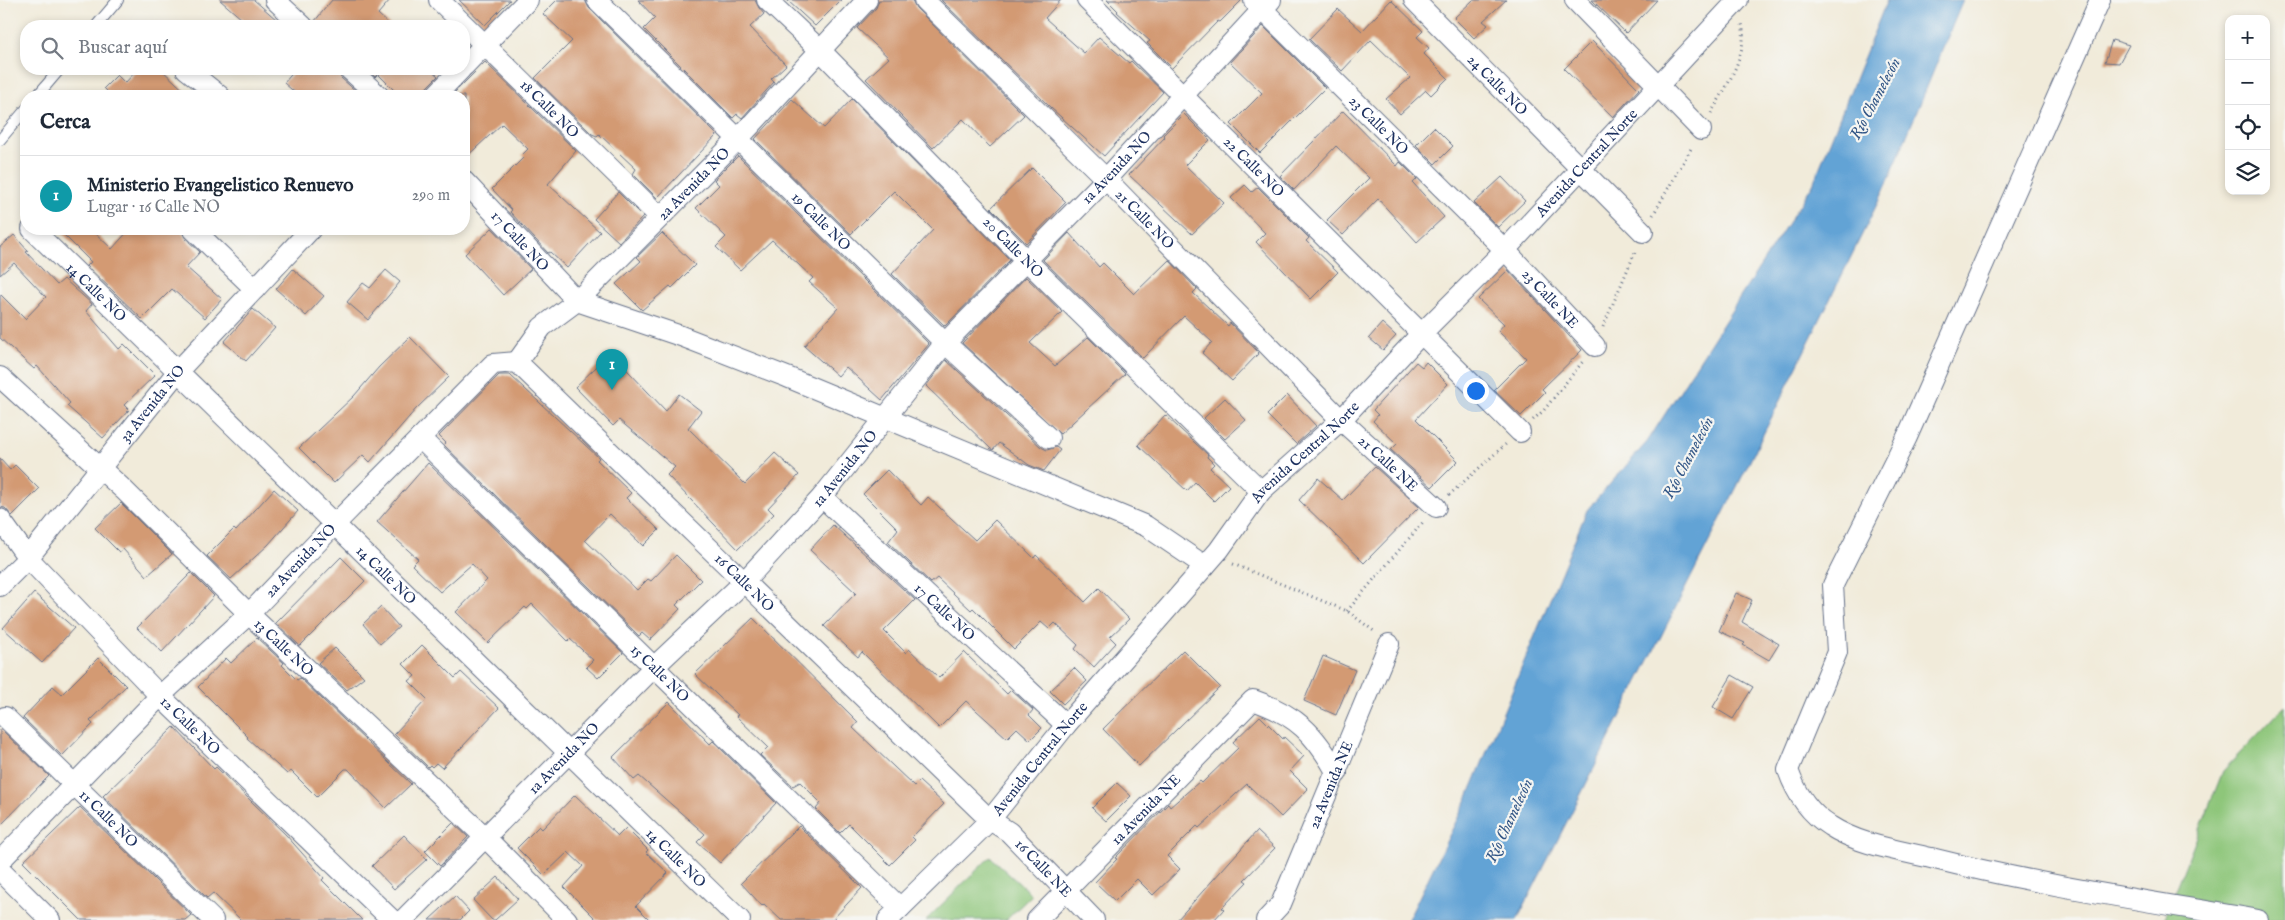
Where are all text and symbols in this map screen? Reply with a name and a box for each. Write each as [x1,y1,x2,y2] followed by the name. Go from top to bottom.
[2225,15,2270,195] map controls
[2225,15,2270,60] button: +
[20,20,470,75] search box
[38,34,66,62] icon: search
[78,36,167,60] text: Buscar aquí
[1463,50,1532,119] street label: 24 Calle NO
[1846,55,1906,143] water label: Río Chamelecón
[2225,60,2270,105] button: −
[516,75,583,142] street label: 18 Calle NO
[1345,91,1413,159] street label: 23 Calle NO
[1531,104,1642,222] street label: Avenida Central Norte
[2225,105,2270,150] button: locate
[40,109,90,136] text: Cerca
[1077,127,1155,208] street label: 1a Avenida NO
[1220,132,1288,201] street label: 22 Calle NO
[653,143,734,224] street label: 2a Avenida NO
[2225,150,2270,195] button: layers
[87,174,353,198] text: Ministerio Evangelistico Renuevo
[1111,185,1178,253] street label: 21 Calle NO
[53,186,59,206] text: 1
[412,186,450,206] text: 290 m
[788,188,855,255] street label: 19 Calle NO
[87,198,220,218] text: Lugar · 16 Calle NO
[487,206,553,275] street label: 17 Calle NO
[979,212,1048,282] street label: 20 Calle NO
[62,258,131,326] street label: 14 Calle NO
[1518,265,1583,332] street label: 23 Calle NE
[596,349,628,390] pin: 1
[115,361,189,446] street label: 3a Avenida NO
[1463,378,1489,404] your location
[1246,397,1363,507] street label: Avenida Central Norte
[1659,414,1719,502] water label: Río Chamelecón
[808,426,881,511] street label: 1a Avenida NO
[1354,431,1422,496] street label: 21 Calle NE
[261,519,340,601] street label: 2a Avenida NO
[352,541,420,608] street label: 14 Calle NO
[711,549,778,616] street label: 16 Calle NO
[910,579,979,645] street label: 17 Calle NO
[250,614,318,680] street label: 13 Calle NO
[627,640,694,706] street label: 15 Calle NO
[156,692,224,759] street label: 12 Calle NO
[987,697,1092,820] street label: Avenida Central Norte
[524,718,603,798] street label: 1a Avenida NO
[1304,738,1357,832] street label: 2a Avenida NE
[1107,770,1185,849] street label: 1a Avenida NE
[1482,776,1538,866] water label: Río Chamelecón
[75,785,142,851] street label: 11 Calle NO
[642,824,710,891] street label: 14 Calle NO
[1011,835,1076,901] street label: 16 Calle NE

